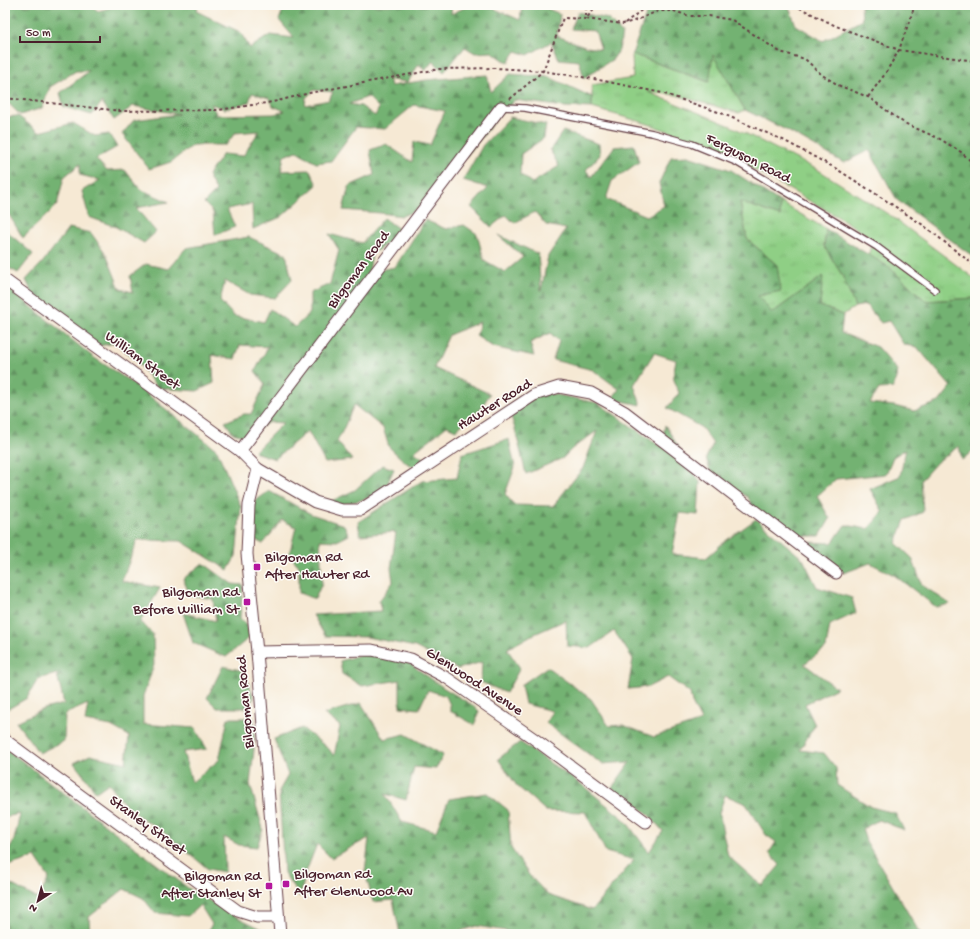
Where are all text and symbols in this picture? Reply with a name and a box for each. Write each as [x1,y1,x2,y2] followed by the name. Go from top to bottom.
[20,18,100,44] scale bar
[26,27,51,41] text: 50 m
[702,129,795,189] street label: Ferguson Road
[323,227,395,313] street label: Bilgoman Road
[101,328,185,395] street label: William Street
[455,374,536,435] street label: Hawter Road
[264,549,370,584] place label: Bilgoman Rd After Hawter Rd
[252,562,262,572] marker: Bilgoman Rd After Hawter Rd
[132,584,241,619] place label: Bilgoman Rd Before William St
[242,597,252,607] marker: Bilgoman Rd Before William St
[422,644,526,720] street label: Glenwood Avenue
[233,654,259,750] street label: Bilgoman Road
[105,792,190,861] street label: Stanley Street
[293,866,413,901] place label: Bilgoman Rd After Glenwood Av
[161,868,263,903] place label: Bilgoman Rd After Stanley St
[281,879,291,889] marker: Bilgoman Rd After Glenwood Av
[18,881,58,921] north arrow
[264,881,274,891] marker: Bilgoman Rd After Stanley St
[27,901,40,914] text: N

